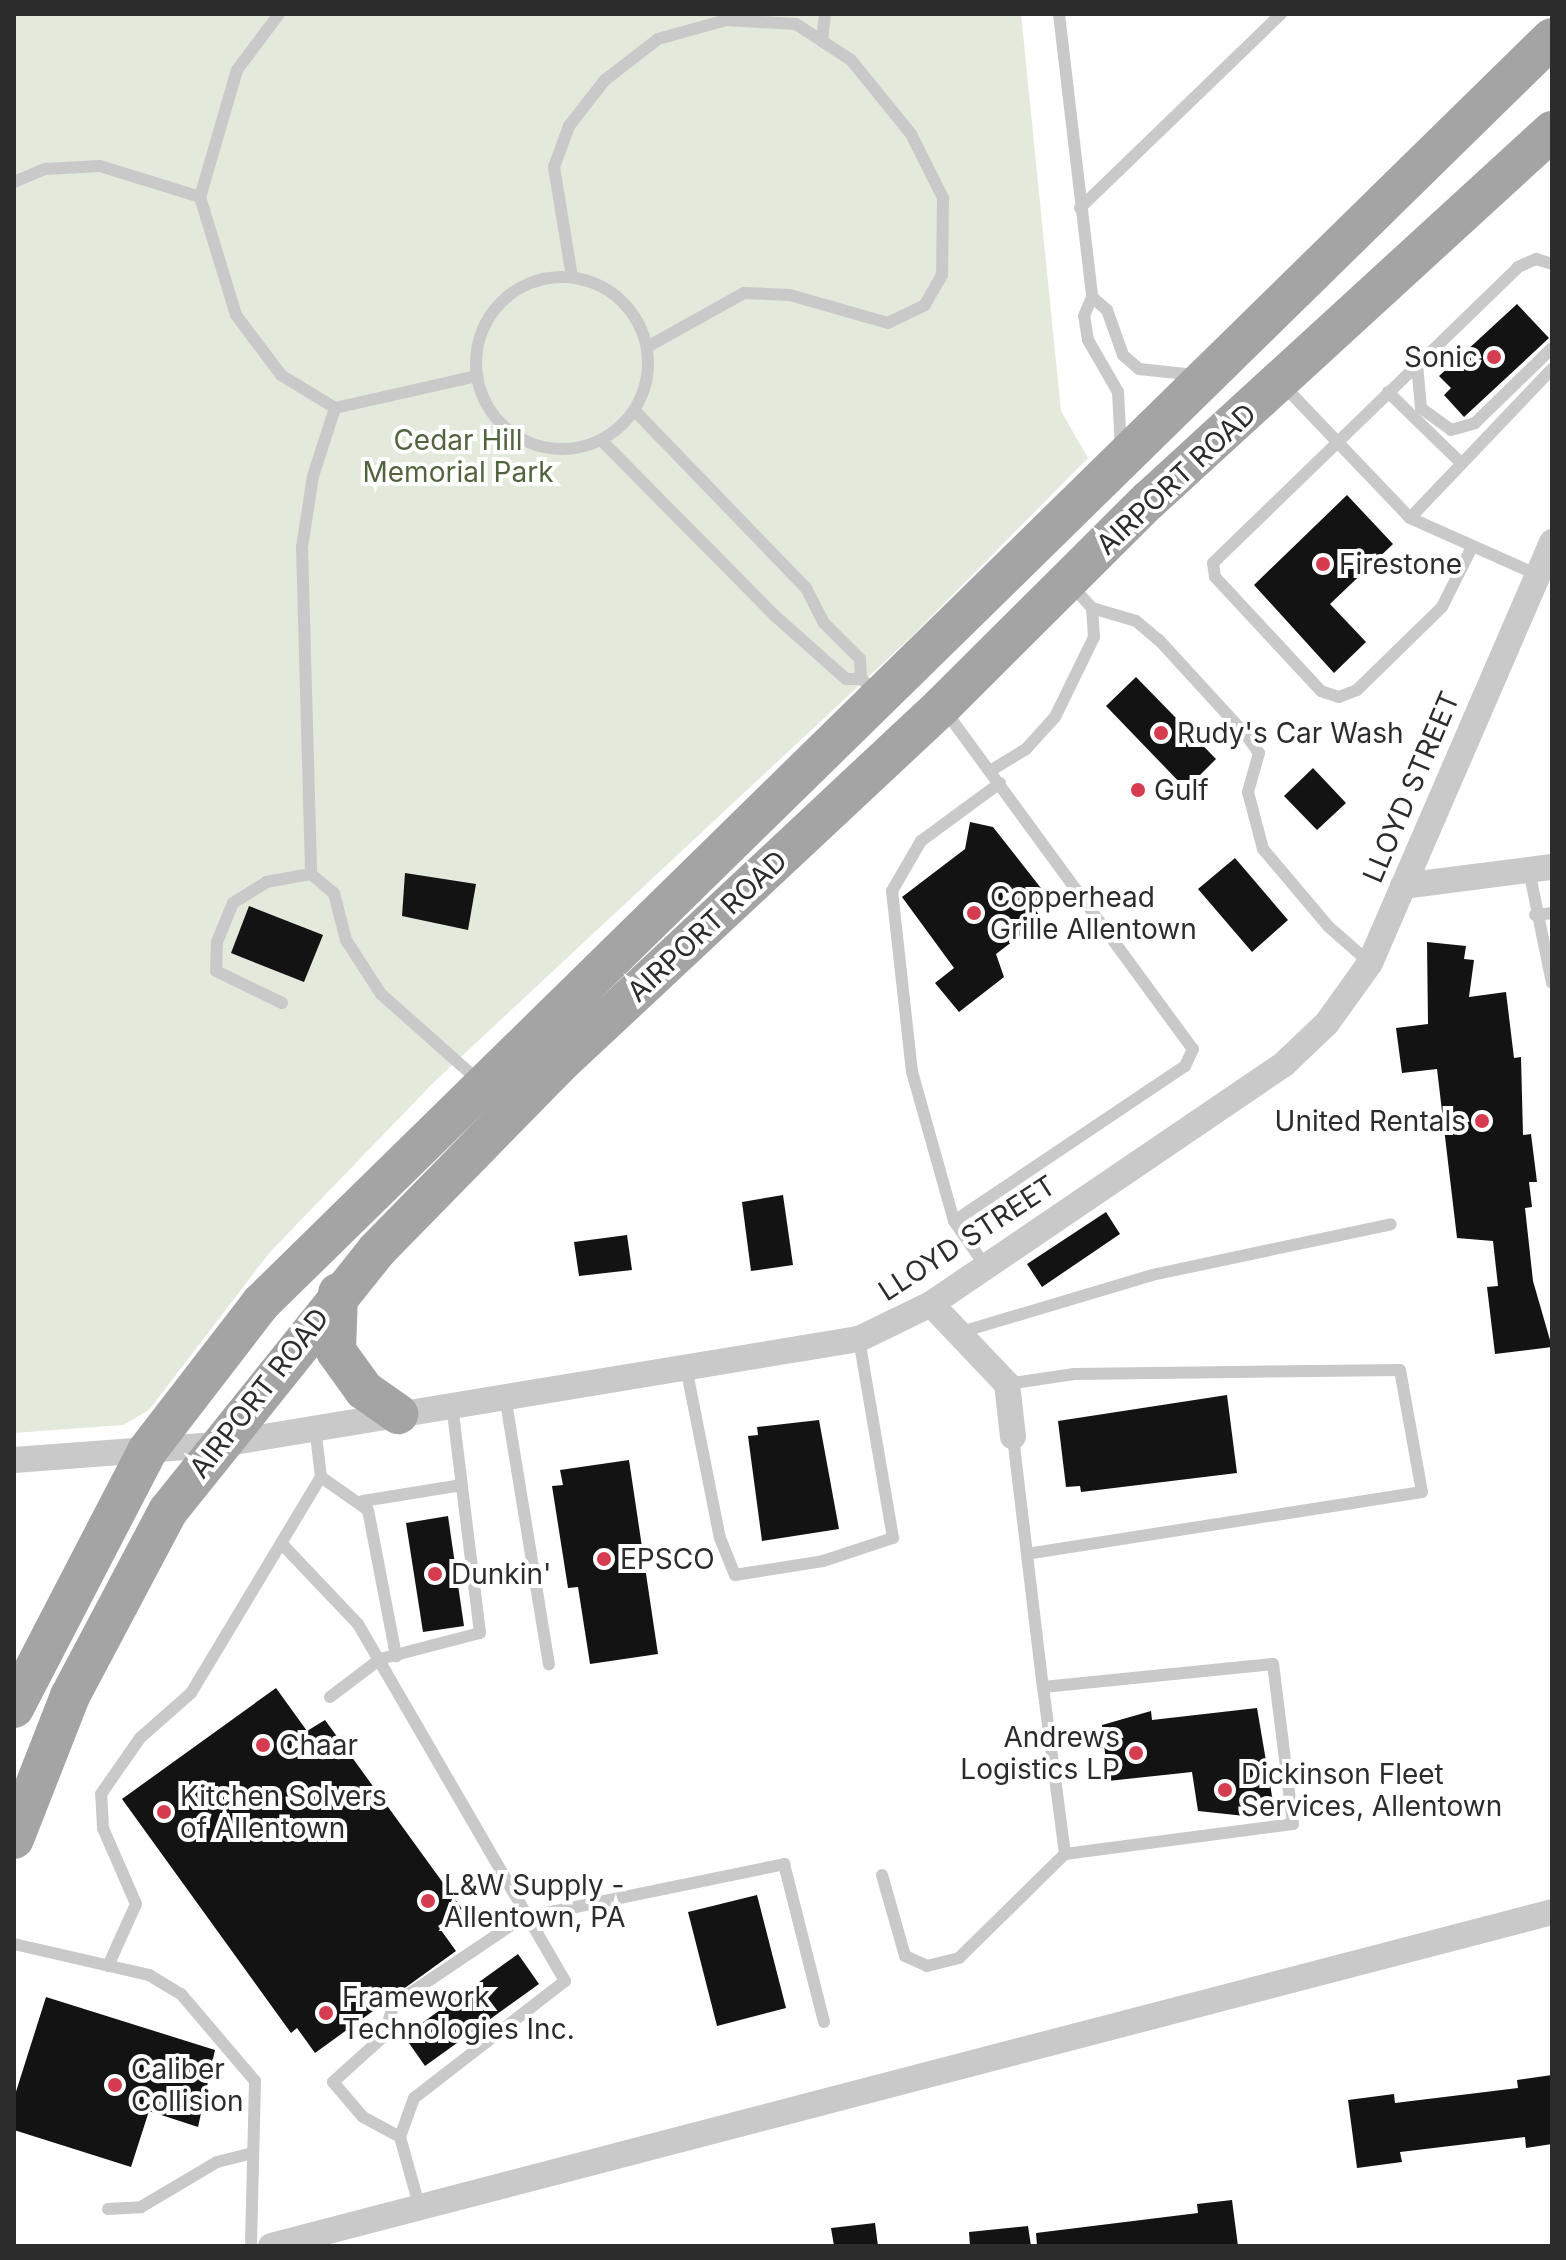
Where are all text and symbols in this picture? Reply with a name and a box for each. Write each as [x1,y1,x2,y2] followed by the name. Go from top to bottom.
[1404,340,1478,374] place label: Sonic
[1485,348,1503,366] marker: Sonic
[1089,396,1263,562] street label: AIRPORT ROAD
[362,423,554,489] park label: Cedar Hill Memorial Park
[1339,547,1462,581] place label: Firestone
[1314,555,1332,573] marker: Firestone
[1356,686,1466,888] street label: LLOYD STREET
[1177,716,1403,750] place label: Rudy's Car Wash
[1152,724,1170,742] marker: Rudy's Car Wash
[1154,773,1209,807] place label: Gulf
[1129,781,1147,799] marker: Gulf
[620,843,794,1009] street label: AIRPORT ROAD
[990,880,1197,946] place label: Copperhead Grille Allentown
[965,904,983,922] marker: Copperhead Grille Allentown
[1275,1104,1466,1138] place label: United Rentals
[1473,1112,1491,1130] marker: United Rentals
[872,1168,1062,1308] street label: LLOYD STREET
[182,1301,336,1485] street label: AIRPORT ROAD
[620,1542,715,1576] place label: EPSCO
[595,1550,613,1568] marker: EPSCO
[451,1557,551,1591] place label: Dunkin'
[426,1565,444,1583] marker: Dunkin'
[960,1720,1120,1786] place label: Andrews Logistics LP
[279,1728,358,1762] place label: Chaar
[254,1736,272,1754] marker: Chaar
[1127,1744,1145,1762] marker: Andrews Logistics LP
[1241,1757,1502,1823] place label: Dickinson Fleet Services, Allentown
[180,1779,387,1845] place label: Kitchen Solvers of Allentown
[1216,1781,1234,1799] marker: Dickinson Fleet Services, Allentown
[155,1803,173,1821] marker: Kitchen Solvers of Allentown
[444,1868,625,1934] place label: L&W Supply - Allentown, PA
[419,1892,437,1910] marker: L&W Supply - Allentown, PA
[342,1980,575,2046] place label: Framework Technologies Inc.
[317,2004,335,2022] marker: Framework Technologies Inc.
[131,2052,243,2118] place label: Caliber Collision
[106,2076,124,2094] marker: Caliber Collision

